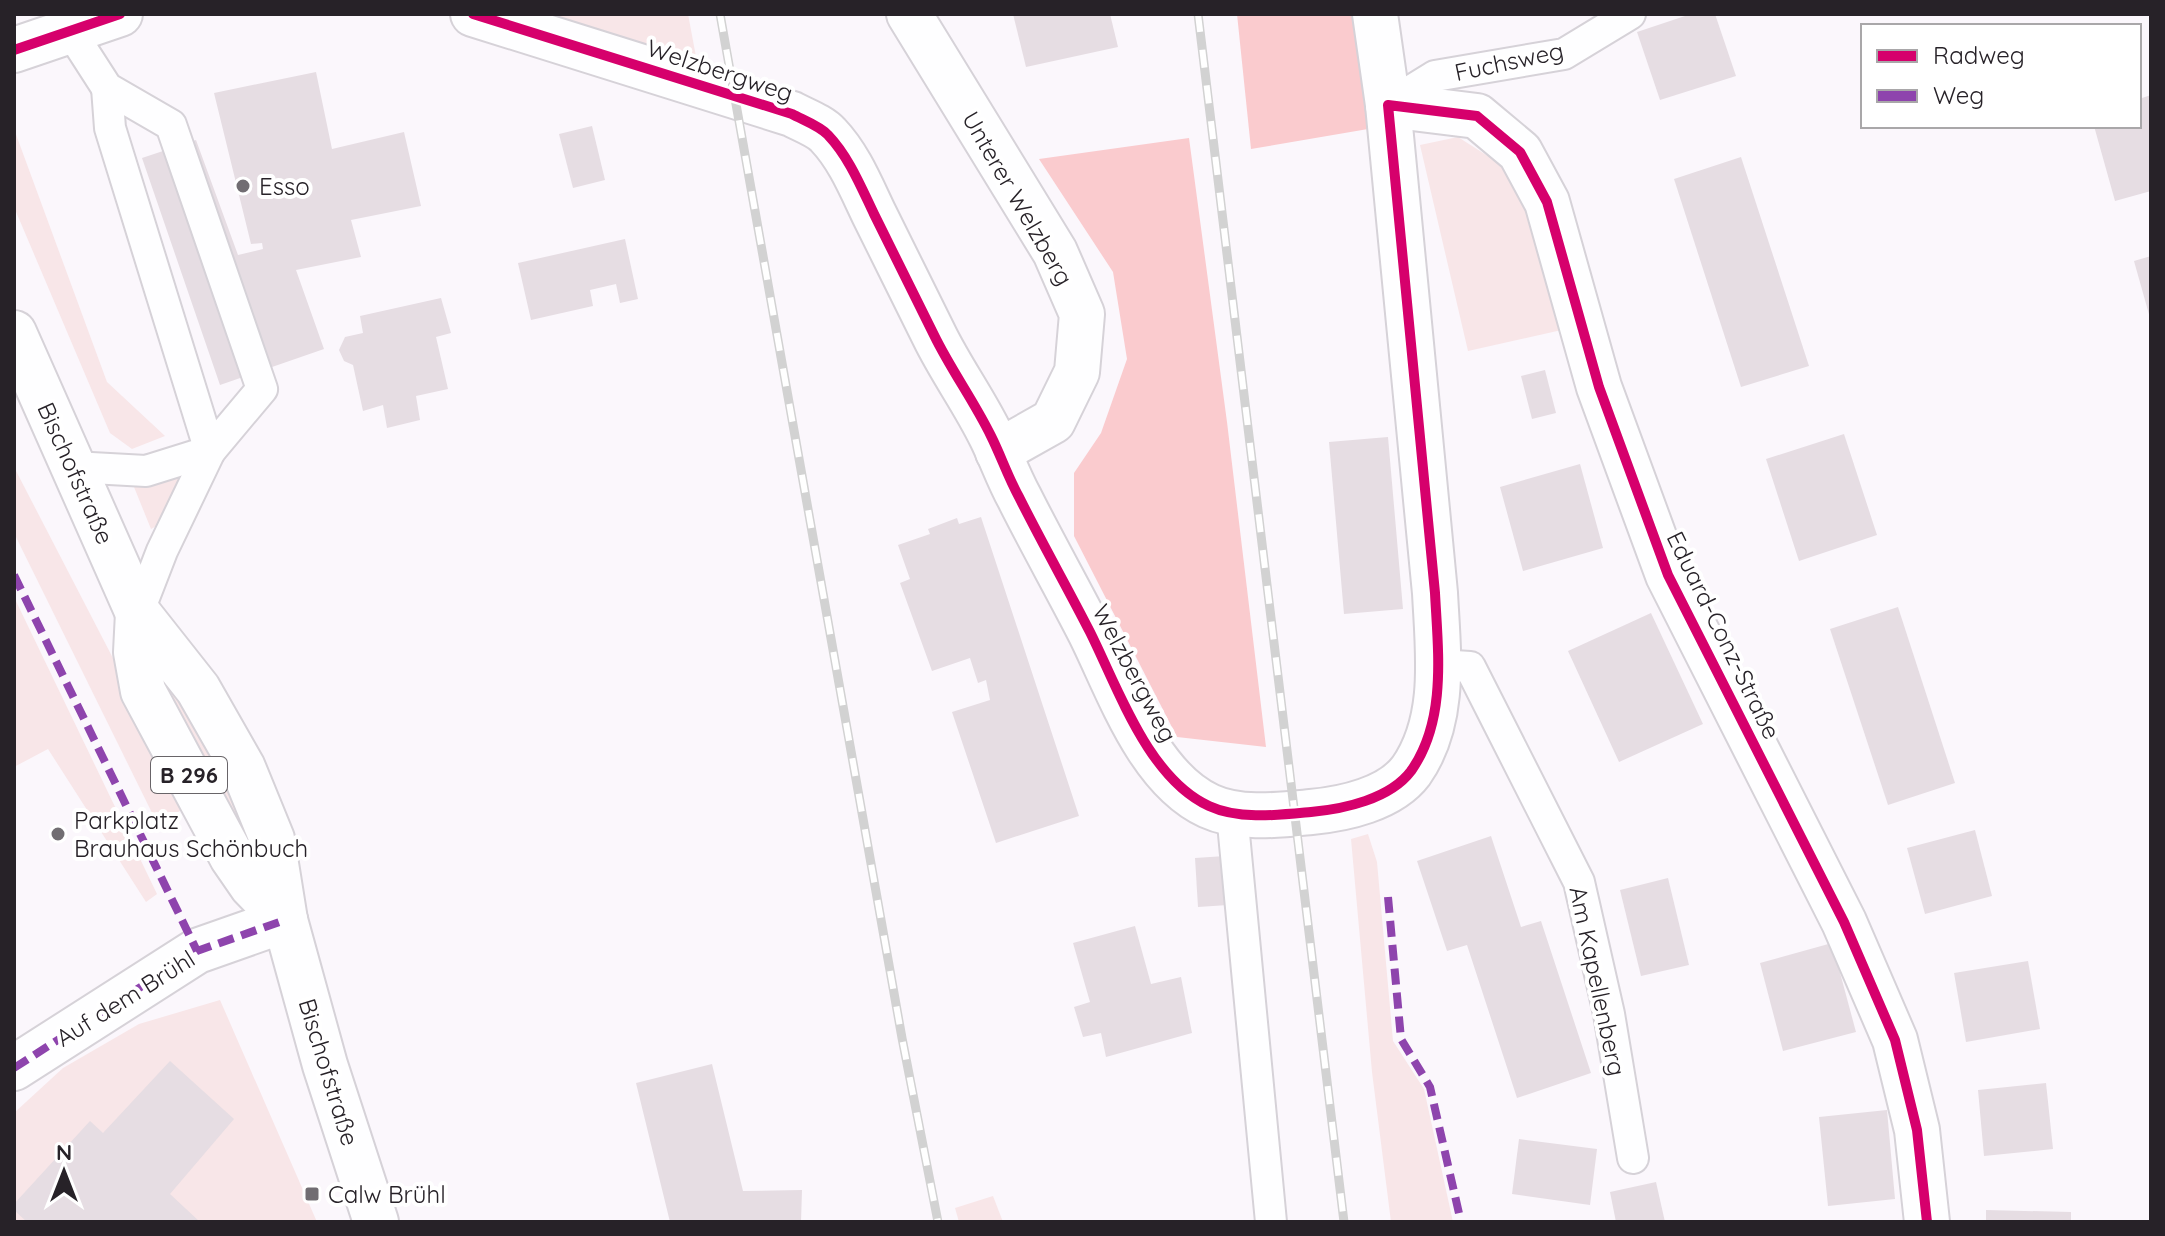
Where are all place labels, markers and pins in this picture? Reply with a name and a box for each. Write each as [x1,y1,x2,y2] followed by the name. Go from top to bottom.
[259,171,310,201] place label: Esso
[234,177,252,195] marker: Esso
[74,805,308,863] place label: Parkplatz Brauhaus Schönbuch
[49,825,67,843] marker: Parkplatz Brauhaus Schönbuch
[328,1179,446,1209] place label: Calw Brühl
[303,1185,321,1203] marker: Calw Brühl

